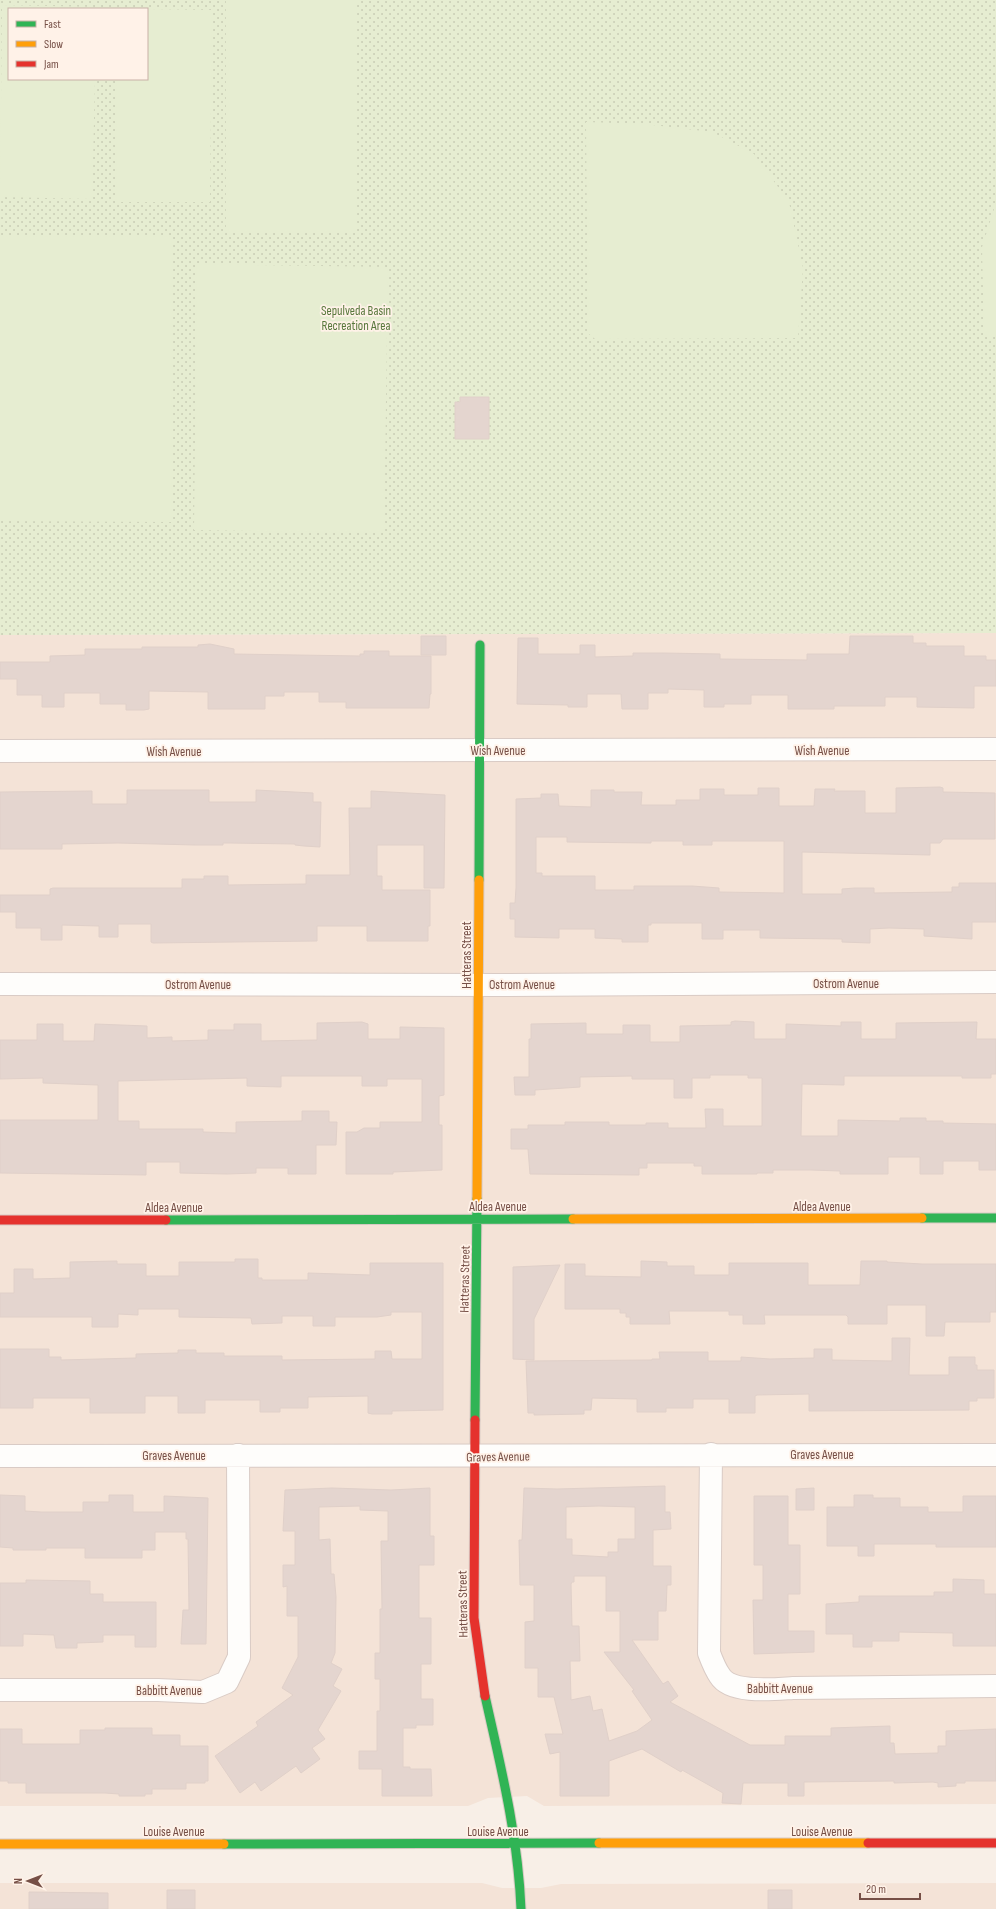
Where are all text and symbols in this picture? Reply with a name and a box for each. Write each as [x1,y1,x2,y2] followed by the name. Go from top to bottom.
[8,8,148,80] legend
[44,17,61,32] text: Fast
[44,37,63,52] text: Slow
[43,57,59,72] text: Jam
[321,303,391,334] park label: Sepulveda Basin Recreation Area
[471,743,525,759] street label: Wish Avenue
[795,743,849,759] street label: Wish Avenue
[147,744,201,760] street label: Wish Avenue
[459,921,475,989] street label: Hatteras Street
[813,976,879,992] street label: Ostrom Avenue
[165,977,231,993] street label: Ostrom Avenue
[489,977,555,993] street label: Ostrom Avenue
[468,1199,527,1215] street label: Aldea Avenue
[792,1199,851,1215] street label: Aldea Avenue
[144,1200,203,1216] street label: Aldea Avenue
[456,1245,474,1313] street label: Hatteras Street
[790,1447,854,1463] street label: Graves Avenue
[142,1448,206,1464] street label: Graves Avenue
[466,1448,530,1466] street label: Graves Avenue
[454,1570,472,1638] street label: Hatteras Street
[747,1681,813,1697] street label: Babbitt Avenue
[136,1683,202,1699] street label: Babbitt Avenue
[143,1824,205,1840] street label: Louise Avenue
[467,1824,529,1840] street label: Louise Avenue
[791,1824,853,1840] street label: Louise Avenue
[8,1861,48,1901] north arrow
[860,1875,920,1901] scale bar
[12,1878,25,1884] text: N
[866,1882,886,1897] text: 20 m

